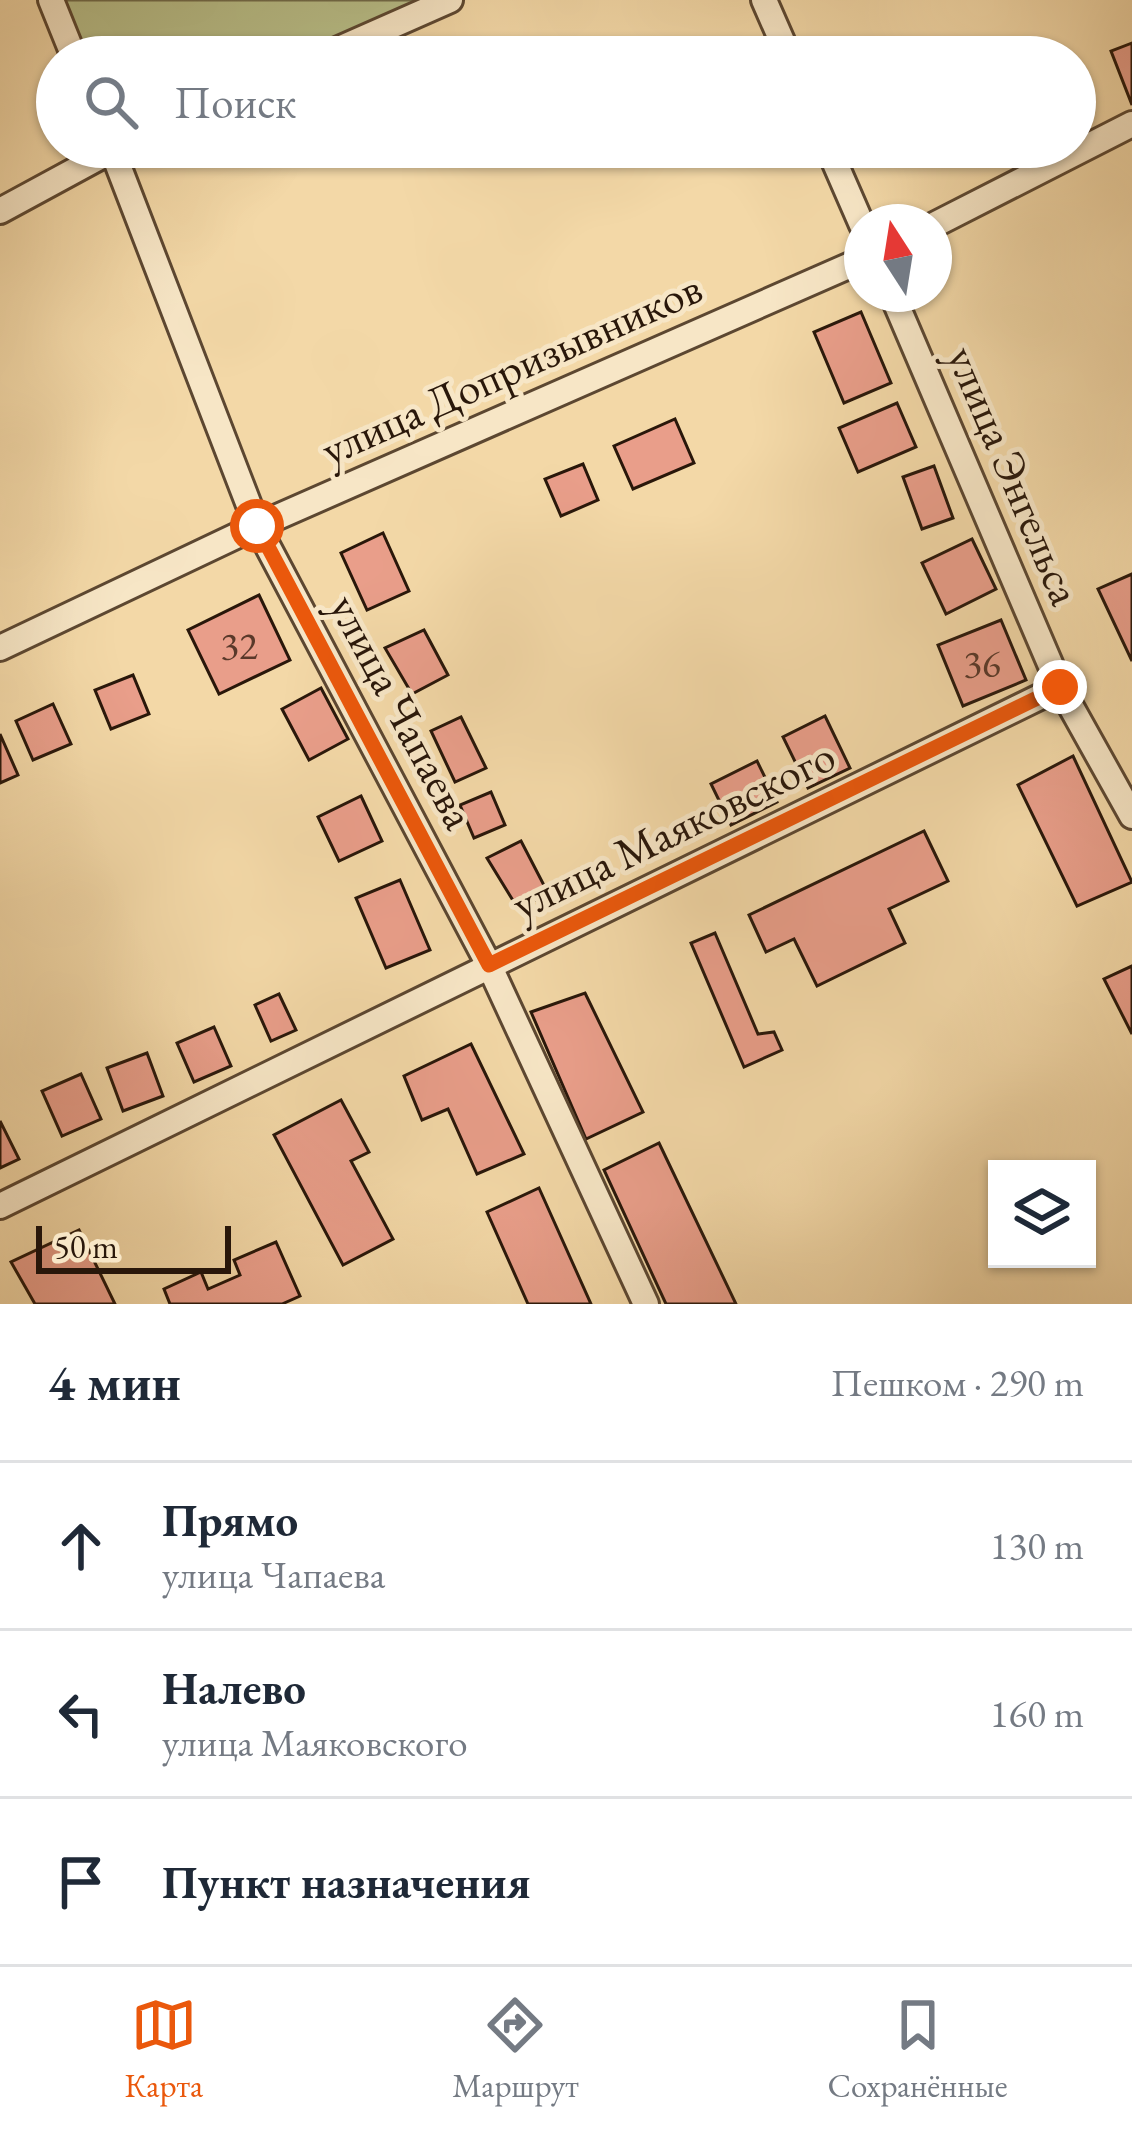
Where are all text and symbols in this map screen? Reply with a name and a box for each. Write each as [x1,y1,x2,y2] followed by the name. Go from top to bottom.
[36,36,1096,168] search box
[78,69,144,135] icon: search
[174,73,296,131] text: Поиск
[844,204,952,312] north arrow
[312,258,710,478] street label: улица Допризывников
[934,337,1096,613] street label: улица Энгельса
[230,499,284,553] route start
[317,584,489,838] street label: улица Чапаева
[220,620,258,671] house number: 32
[963,638,1001,689] house number: 36
[1033,660,1087,714] route end
[502,726,844,932] street label: улица Маяковского
[988,1160,1096,1268] map controls
[988,1160,1096,1268] button: layers
[36,1220,231,1273] scale bar
[54,1225,118,1268] text: 50 m
[48,1349,181,1415] text: 4 мин
[831,1357,1084,1408] text: Пешком · 290 m
[162,1491,298,1549] text: Прямо
[48,1513,114,1579] icon: ahead
[990,1520,1084,1571] text: 130 m
[162,1549,385,1600] text: улица Чапаева
[162,1659,306,1717] text: Налево
[48,1681,114,1747] icon: left
[990,1688,1084,1739] text: 160 m
[162,1717,468,1768] text: улица Маяковского
[48,1849,114,1915] icon: arrive
[162,1853,531,1911] text: Пункт назначения
[124,1992,203,2107] tab: Карта
[452,1992,579,2107] tab: Маршрут
[828,1992,1008,2107] tab: Сохранённые

